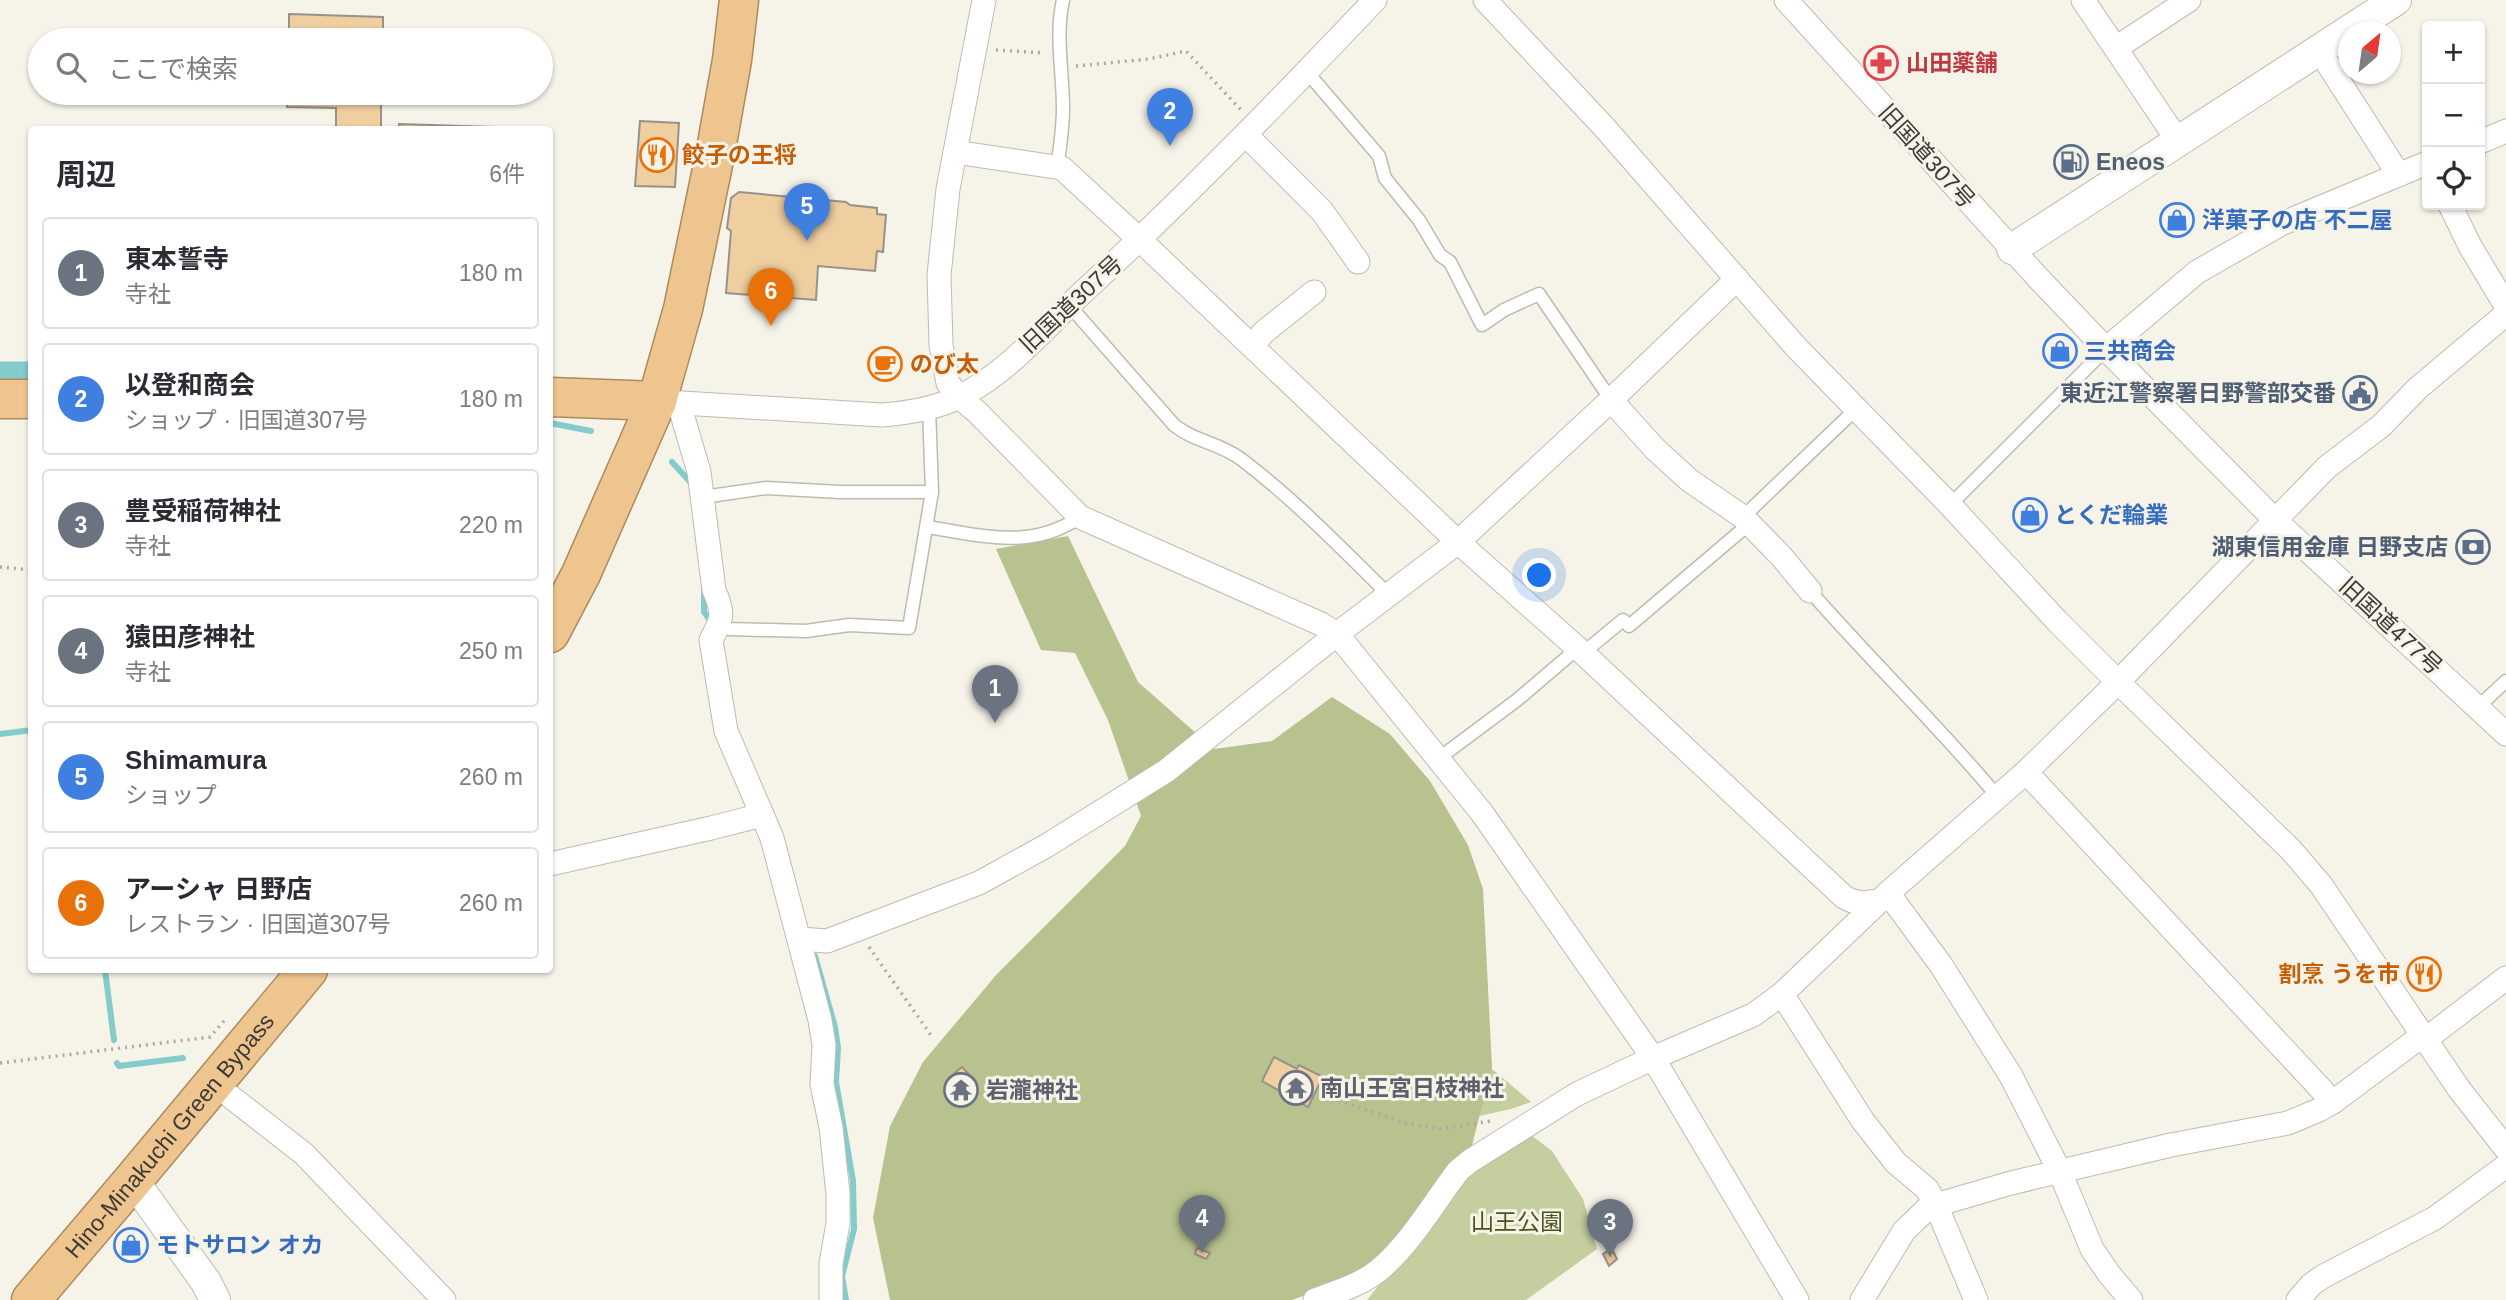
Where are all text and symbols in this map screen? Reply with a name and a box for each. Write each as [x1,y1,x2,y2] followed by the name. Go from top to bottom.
[2338,21,2401,84] north arrow
[2422,21,2485,210] map controls
[2422,21,2485,84] button: +
[28,28,553,105] search box
[1862,44,1900,82] pharmacy icon: 山田薬舗
[52,48,90,86] icon: search
[1906,50,1998,76] place label: 山田薬舗
[108,54,238,84] text: ここで検索
[2422,84,2485,147] button: −
[1147,88,1193,146] pin: 2
[1874,99,1980,213] street label: 旧国道307号
[638,136,676,174] restaurant icon: 餃子の王将
[682,142,797,168] place label: 餃子の王将
[2052,143,2090,181] fuel station icon: Eneos
[2422,147,2485,210] button: locate
[2096,149,2165,175] place label: Eneos
[56,158,116,191] text: 周辺
[489,161,525,187] text: 6件
[784,183,830,241] pin: 5
[2158,201,2196,239] shop icon: 洋菓子の店 不二屋
[2202,207,2392,233] place label: 洋菓子の店 不二屋
[125,244,229,274] text: 東本誓寺
[1014,250,1128,358] street label: 旧国道307号
[75,260,87,286] text: 1
[459,260,523,286] text: 180 m
[748,268,794,326] pin: 6
[125,281,171,307] text: 寺社
[2041,332,2079,370] shop icon: 三共商会
[2084,338,2176,364] place label: 三共商会
[866,345,904,383] cafe icon: のび太
[910,351,979,377] place label: のび太
[125,370,255,400] text: 以登和商会
[2341,374,2379,412] public building icon: 東近江警察署日野警部交番
[2060,380,2336,406] place label: 東近江警察署日野警部交番
[75,386,87,412] text: 2
[459,386,523,412] text: 180 m
[125,407,368,433] text: ショップ · 旧国道307号
[125,496,281,526] text: 豊受稲荷神社
[2011,496,2049,534] shop icon: とくだ輪業
[2054,502,2168,528] place label: とくだ輪業
[75,512,87,538] text: 3
[459,512,523,538] text: 220 m
[2454,528,2492,566] bank icon: 湖東信用金庫 日野支店
[125,533,171,559] text: 寺社
[2212,534,2448,560] place label: 湖東信用金庫 日野支店
[1522,558,1556,592] your location
[2334,572,2448,680] street label: 旧国道477号
[125,622,255,652] text: 猿田彦神社
[75,638,87,664] text: 4
[459,638,523,664] text: 250 m
[125,659,171,685] text: 寺社
[972,665,1018,723] pin: 1
[125,745,267,775] text: Shimamura
[75,764,87,790] text: 5
[459,764,523,790] text: 260 m
[125,782,217,808] text: ショップ
[125,874,312,904] text: アーシャ 日野店
[75,890,87,916] text: 6
[459,890,523,916] text: 260 m
[125,911,391,937] text: レストラン · 旧国道307号
[2405,955,2443,993] restaurant icon: 割烹 うを市
[2279,961,2400,987] place label: 割烹 うを市
[60,1008,279,1263] street label: Hino-Minakuchi Green Bypass
[1277,1069,1315,1107] temple icon: 南山王宮日枝神社
[942,1071,980,1109] temple icon: 岩瀧神社
[1320,1075,1504,1101] place label: 南山王宮日枝神社
[986,1077,1078,1103] place label: 岩瀧神社
[1179,1195,1225,1253] pin: 4
[1587,1199,1633,1257] pin: 3
[1471,1209,1563,1235] park label: 山王公園
[112,1226,150,1264] shop icon: モトサロン オカ
[156,1232,323,1258] place label: モトサロン オカ

